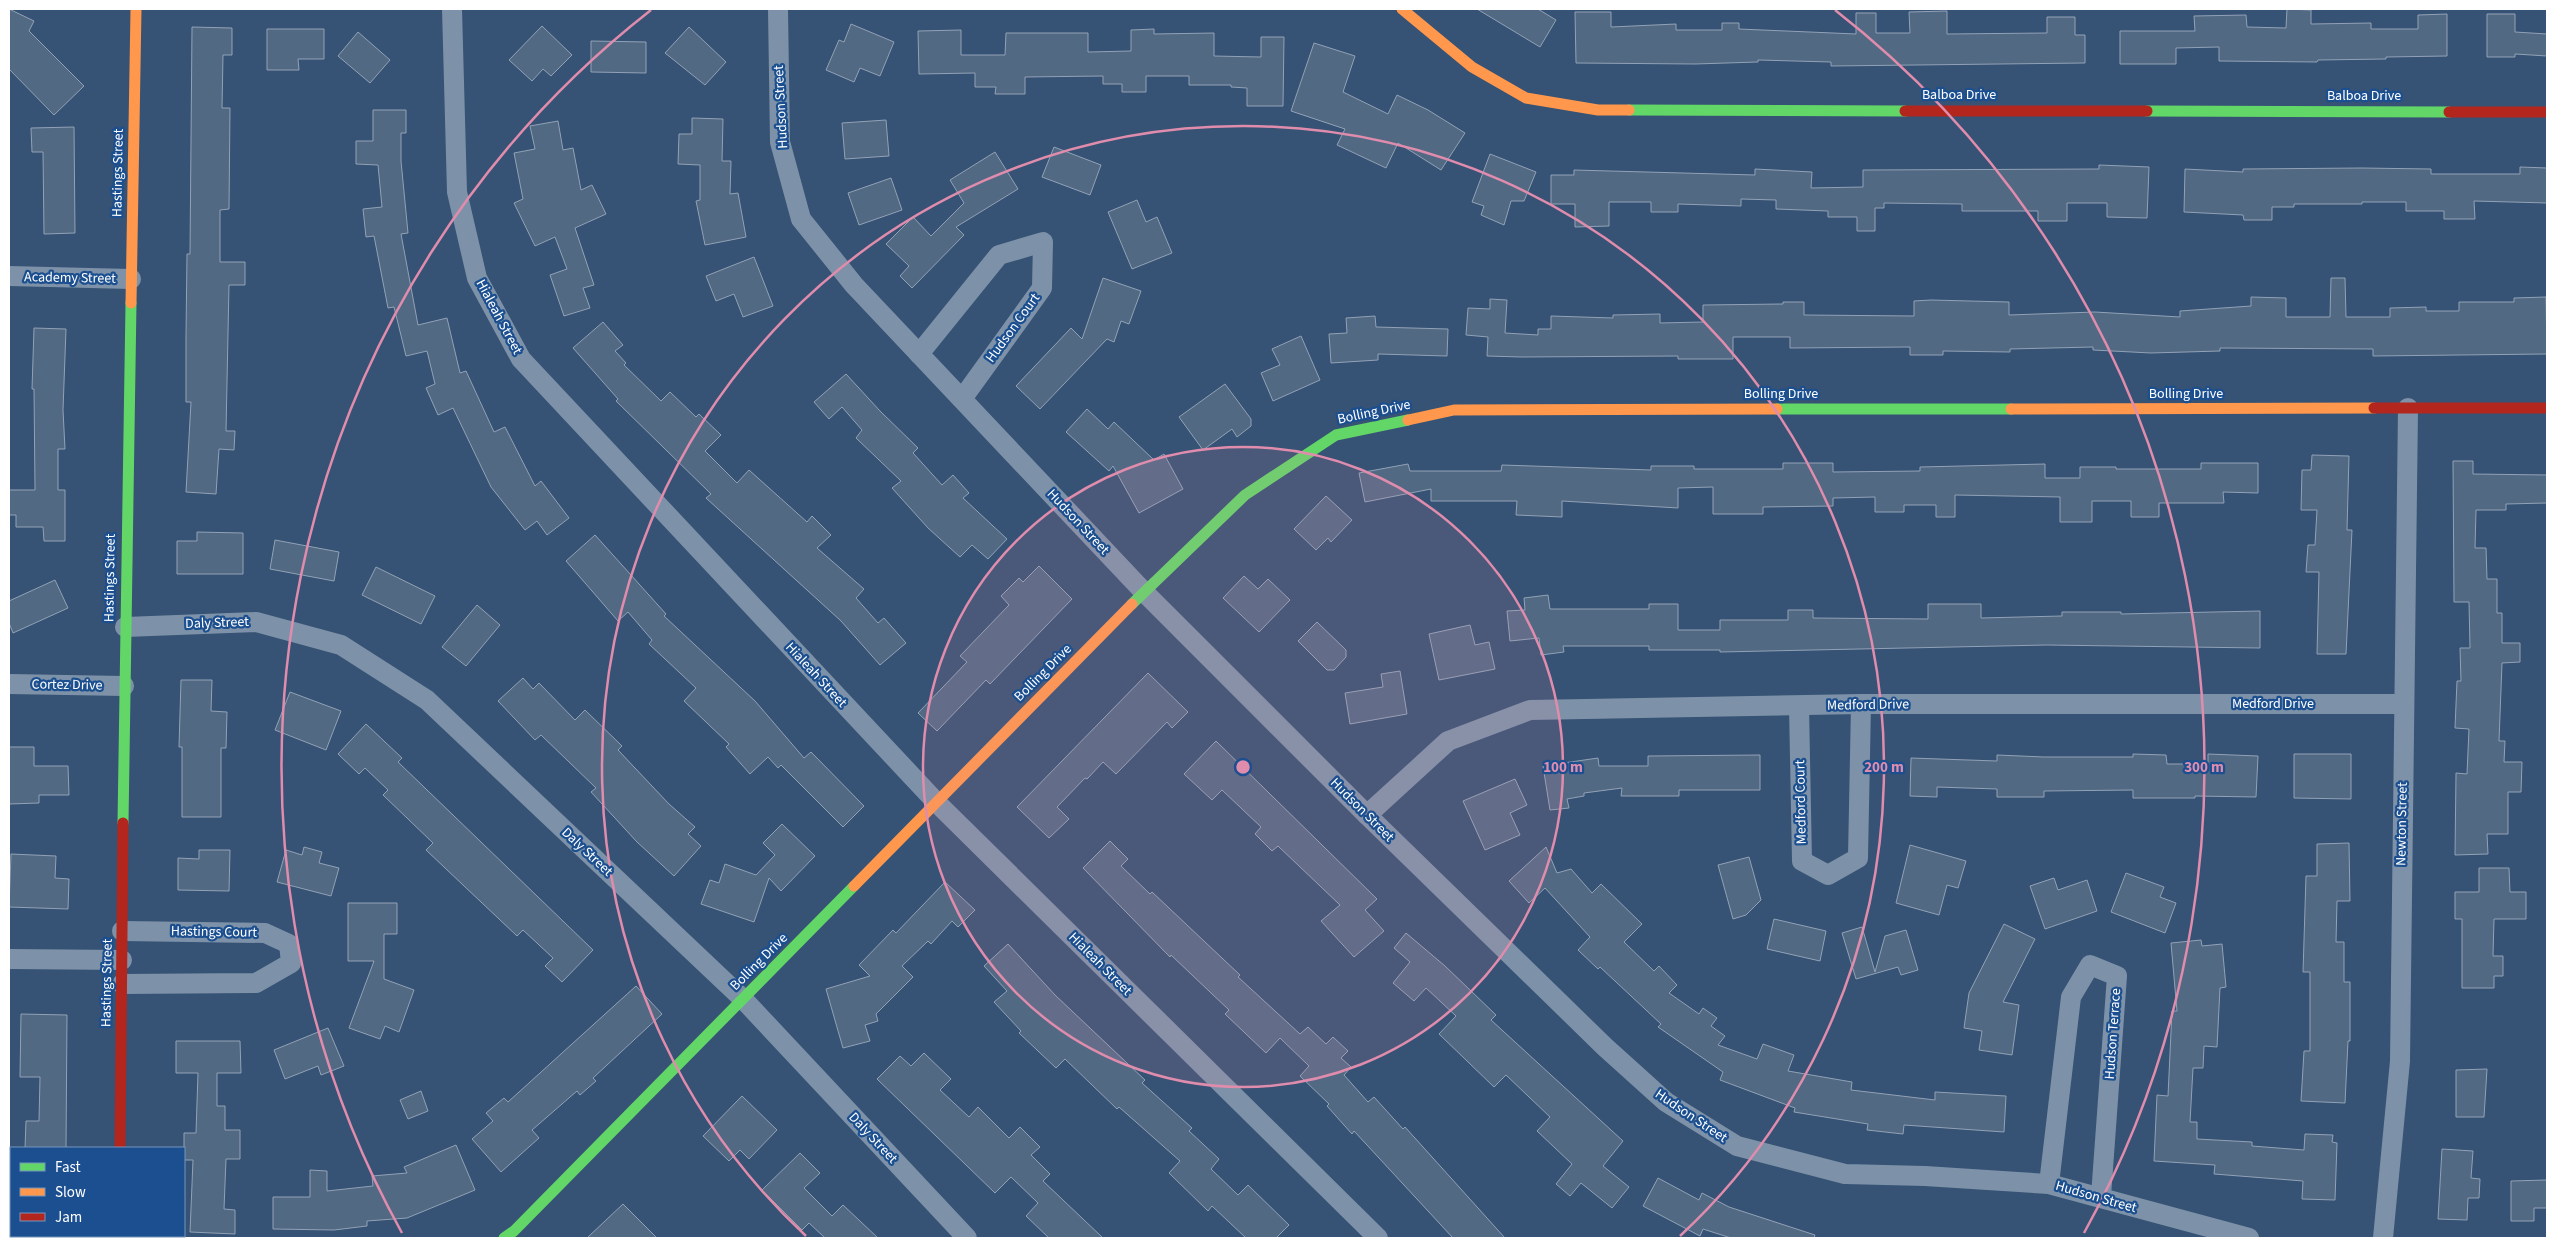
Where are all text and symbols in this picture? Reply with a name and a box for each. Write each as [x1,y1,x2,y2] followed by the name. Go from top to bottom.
[769,65,793,149] street label: Hudson Street
[1922,85,1996,105] street label: Balboa Drive
[2327,86,2401,106] street label: Balboa Drive
[107,128,129,217] street label: Hastings Street
[24,267,116,289] street label: Academy Street
[471,276,527,358] street label: Hialeah Street
[981,289,1045,367] street label: Hudson Court
[1744,384,1818,404] street label: Bolling Drive
[2149,384,2223,404] street label: Bolling Drive
[1336,394,1412,430] street label: Bolling Drive
[1042,485,1114,560] street label: Hudson Street
[99,533,121,622] street label: Hastings Street
[185,612,249,634] street label: Daly Street
[781,638,852,712] street label: Hialeah Street
[1010,640,1076,706] street label: Bolling Drive
[31,674,103,696] street label: Cortez Drive
[1827,694,1909,716] street label: Medford Drive
[2232,694,2314,714] street label: Medford Drive
[1543,757,1583,778] text: 100 m
[1864,757,1904,778] text: 200 m
[2184,757,2224,778] text: 300 m
[1234,758,1252,776] centre of rings
[1790,759,1812,844] street label: Medford Court
[1325,773,1399,847] street label: Hudson Street
[2391,782,2413,866] street label: Newton Street
[557,823,617,881] street label: Daly Street
[171,921,257,943] street label: Hastings Court
[1064,928,1136,1000] street label: Hialeah Street
[726,929,792,995] street label: Bolling Drive
[96,938,118,1027] street label: Hastings Street
[2100,988,2126,1080] street label: Hudson Terrace
[1651,1084,1731,1148] street label: Hudson Street
[844,1108,902,1168] street label: Daly Street
[10,1147,185,1237] legend
[55,1157,81,1178] text: Fast
[2053,1176,2139,1218] street label: Hudson Street
[55,1182,86,1203] text: Slow
[55,1207,82,1228] text: Jam

